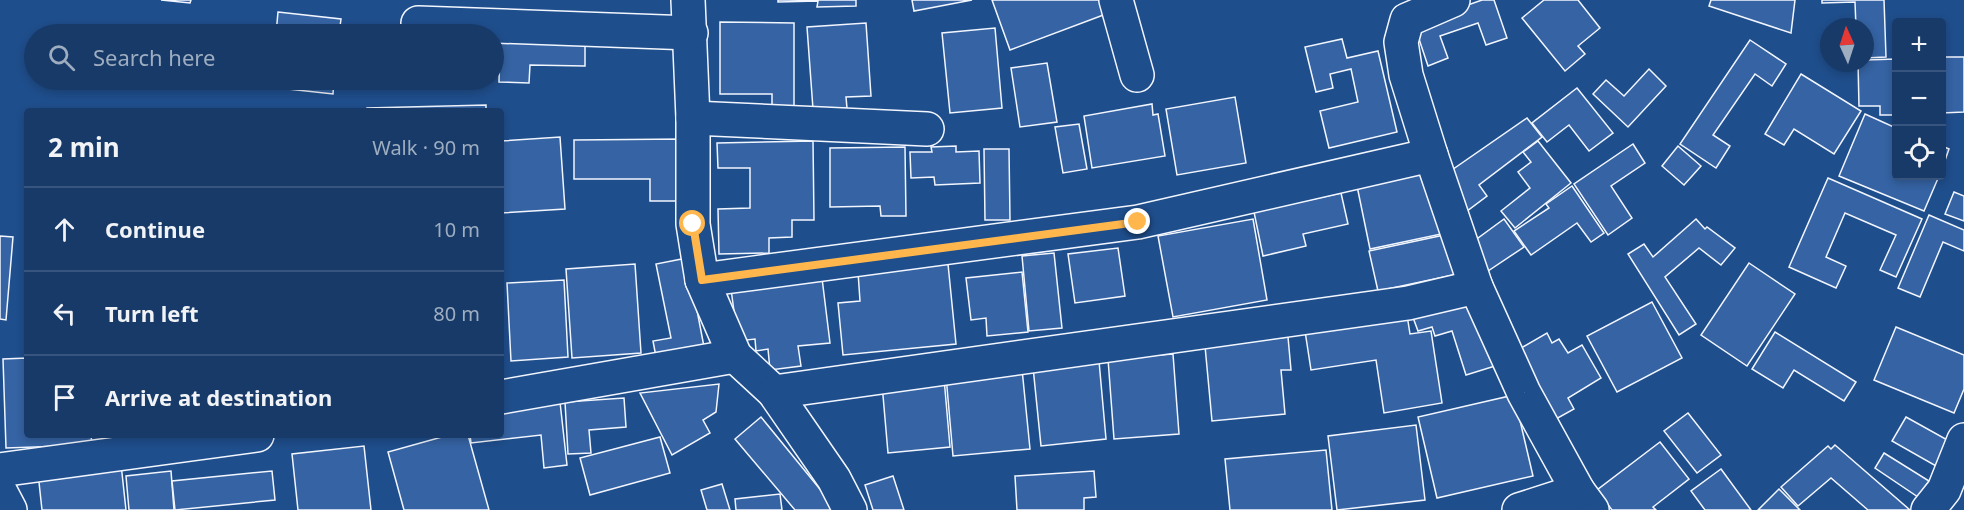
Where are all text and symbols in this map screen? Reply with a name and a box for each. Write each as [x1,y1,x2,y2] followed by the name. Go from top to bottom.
[1820,18,1874,72] north arrow
[1892,18,1946,180] map controls
[1892,18,1946,72] button: +
[24,24,504,90] search box
[45,41,78,74] icon: search
[93,42,215,72] text: Search here
[1892,72,1946,126] button: −
[1892,126,1946,180] button: locate
[48,129,120,165] text: 2 min
[372,134,480,161] text: Walk · 90 m
[1124,208,1150,234] route end
[679,210,705,236] route start
[48,213,81,246] icon: ahead
[105,214,205,244] text: Continue
[433,216,480,243] text: 10 m
[48,297,81,330] icon: left
[105,298,199,328] text: Turn left
[433,300,480,327] text: 80 m
[48,381,81,414] icon: arrive
[105,382,332,412] text: Arrive at destination

